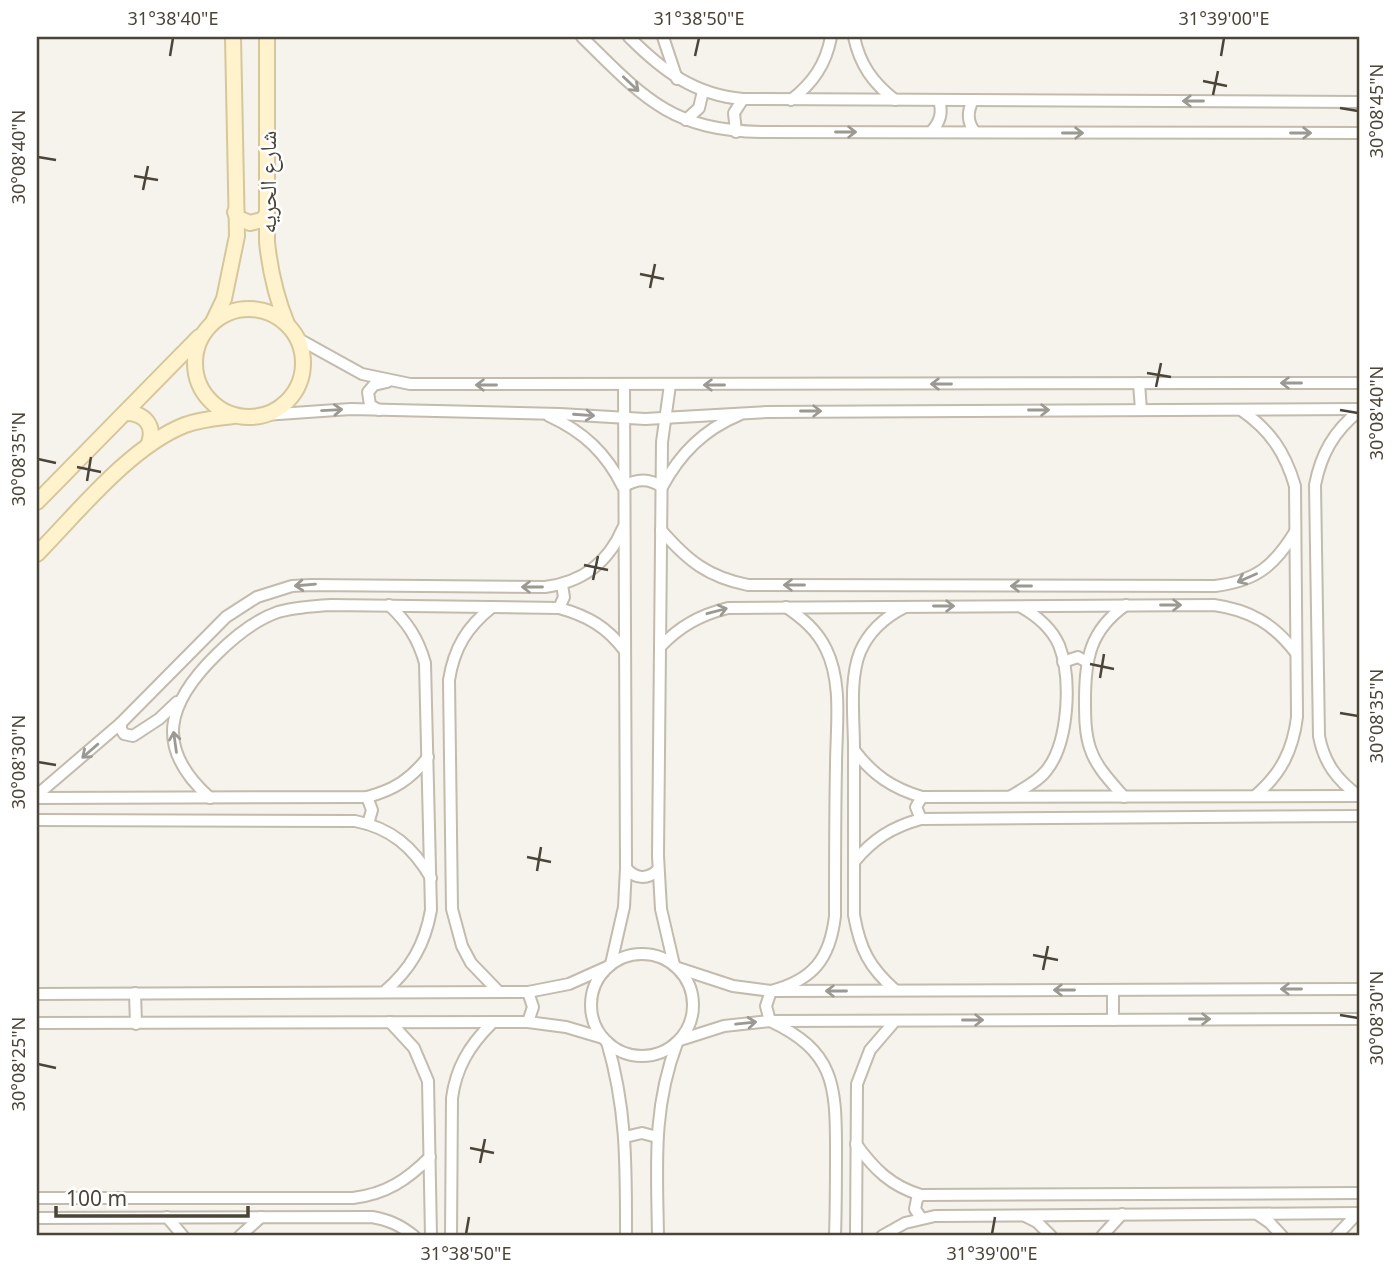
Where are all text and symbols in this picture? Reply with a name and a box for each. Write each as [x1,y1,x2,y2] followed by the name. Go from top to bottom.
[128,6,218,30] text: 31°38'40"E
[654,6,744,30] text: 31°38'50"E
[1179,6,1269,30] text: 31°39'00"E
[1364,64,1388,158] text: 30°08'45"N
[622,76,639,93] one-way arrow
[1182,94,1205,108] one-way arrow
[6,110,30,204] text: 30°08'40"N
[834,125,857,139] one-way arrow
[1061,126,1084,139] one-way arrow
[1289,126,1312,140] one-way arrow
[251,131,283,233] street label: شارع الحريه
[1364,366,1388,460] text: 30°08'40"N
[1280,376,1303,390] one-way arrow
[930,377,953,391] one-way arrow
[702,378,725,392] one-way arrow
[475,379,498,392] one-way arrow
[1027,403,1050,417] one-way arrow
[321,404,344,417] one-way arrow
[800,404,823,418] one-way arrow
[572,409,595,422] one-way arrow
[6,412,30,506] text: 30°08'35"N
[1237,572,1259,585] one-way arrow
[782,578,805,592] one-way arrow
[294,579,316,592] one-way arrow
[1010,579,1033,593] one-way arrow
[521,580,544,594] one-way arrow
[1159,598,1182,612] one-way arrow
[932,599,955,613] one-way arrow
[705,604,727,617] one-way arrow
[1364,669,1388,763] text: 30°08'35"N
[6,715,30,809] text: 30°08'30"N
[169,731,182,754] one-way arrow
[82,742,100,758] one-way arrow
[1364,971,1388,1065] text: 30°08'30"N
[1280,982,1303,996] one-way arrow
[1052,983,1075,997] one-way arrow
[825,984,848,998] one-way arrow
[1189,1012,1212,1026] one-way arrow
[961,1013,984,1027] one-way arrow
[734,1016,756,1029] one-way arrow
[6,1017,30,1111] text: 30°08'25"N
[56,1175,248,1219] scale bar
[66,1184,127,1212] text: 100 m
[421,1241,511,1265] text: 31°38'50"E
[947,1241,1037,1265] text: 31°39'00"E

